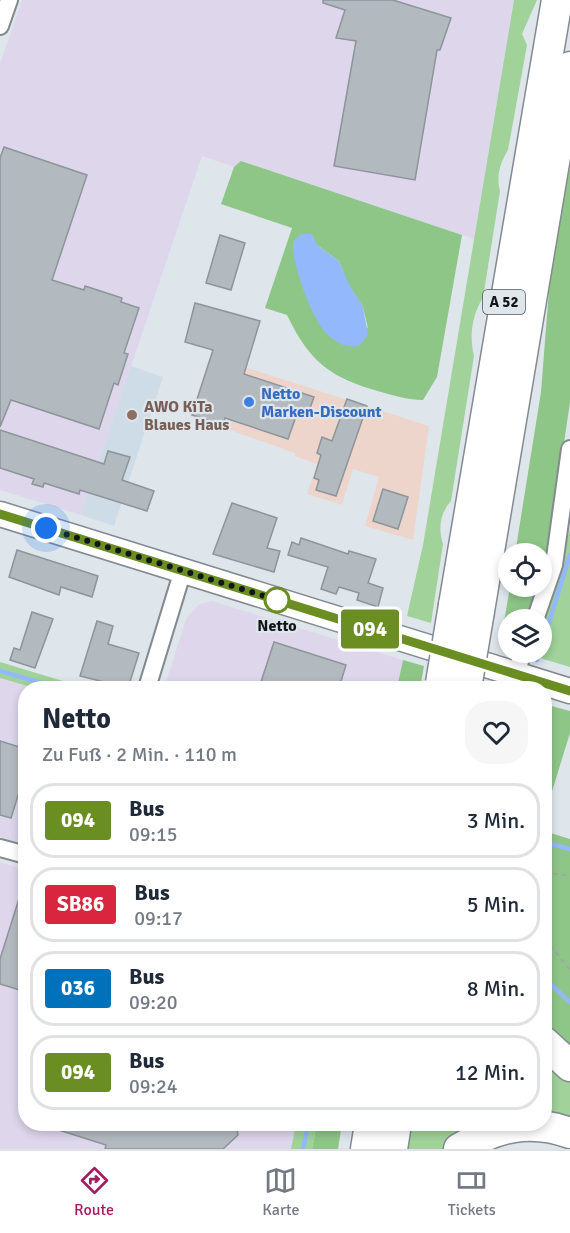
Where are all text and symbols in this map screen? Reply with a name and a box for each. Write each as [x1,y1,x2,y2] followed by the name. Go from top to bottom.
[483,290,525,314] road number: A 52
[261,384,382,422] place label: Netto Marken-Discount
[242,395,256,409] marker: Netto Marken-Discount
[144,397,229,435] place label: AWO KiTa Blaues Haus
[125,408,139,422] marker: AWO KiTa Blaues Haus
[31,513,61,543] your location
[498,543,552,663] map controls
[498,543,552,597] button: locate
[264,587,290,613] marker: Netto
[498,609,552,663] button: layers
[336,610,404,648] line badge: 094
[257,616,297,636] place label: Netto
[353,616,387,642] text: 094
[465,701,528,764] button: heart
[42,702,111,736] text: Netto
[42,742,237,767] text: Zu Fuß · 2 Min. · 110 m
[129,795,164,822] text: Bus
[61,807,95,833] text: 094
[467,807,525,834] text: 3 Min.
[129,822,178,847] text: 09:15
[134,879,170,906] text: Bus
[57,891,104,917] text: SB86
[467,891,525,918] text: 5 Min.
[134,906,183,931] text: 09:17
[129,963,164,990] text: Bus
[61,975,95,1001] text: 036
[467,975,525,1002] text: 8 Min.
[129,990,178,1015] text: 09:20
[129,1047,164,1074] text: Bus
[61,1059,95,1085] text: 094
[455,1059,525,1086] text: 12 Min.
[129,1074,178,1099] text: 09:24
[74,1164,114,1220] tab: Route
[262,1164,300,1220] tab: Karte
[448,1164,496,1220] tab: Tickets

